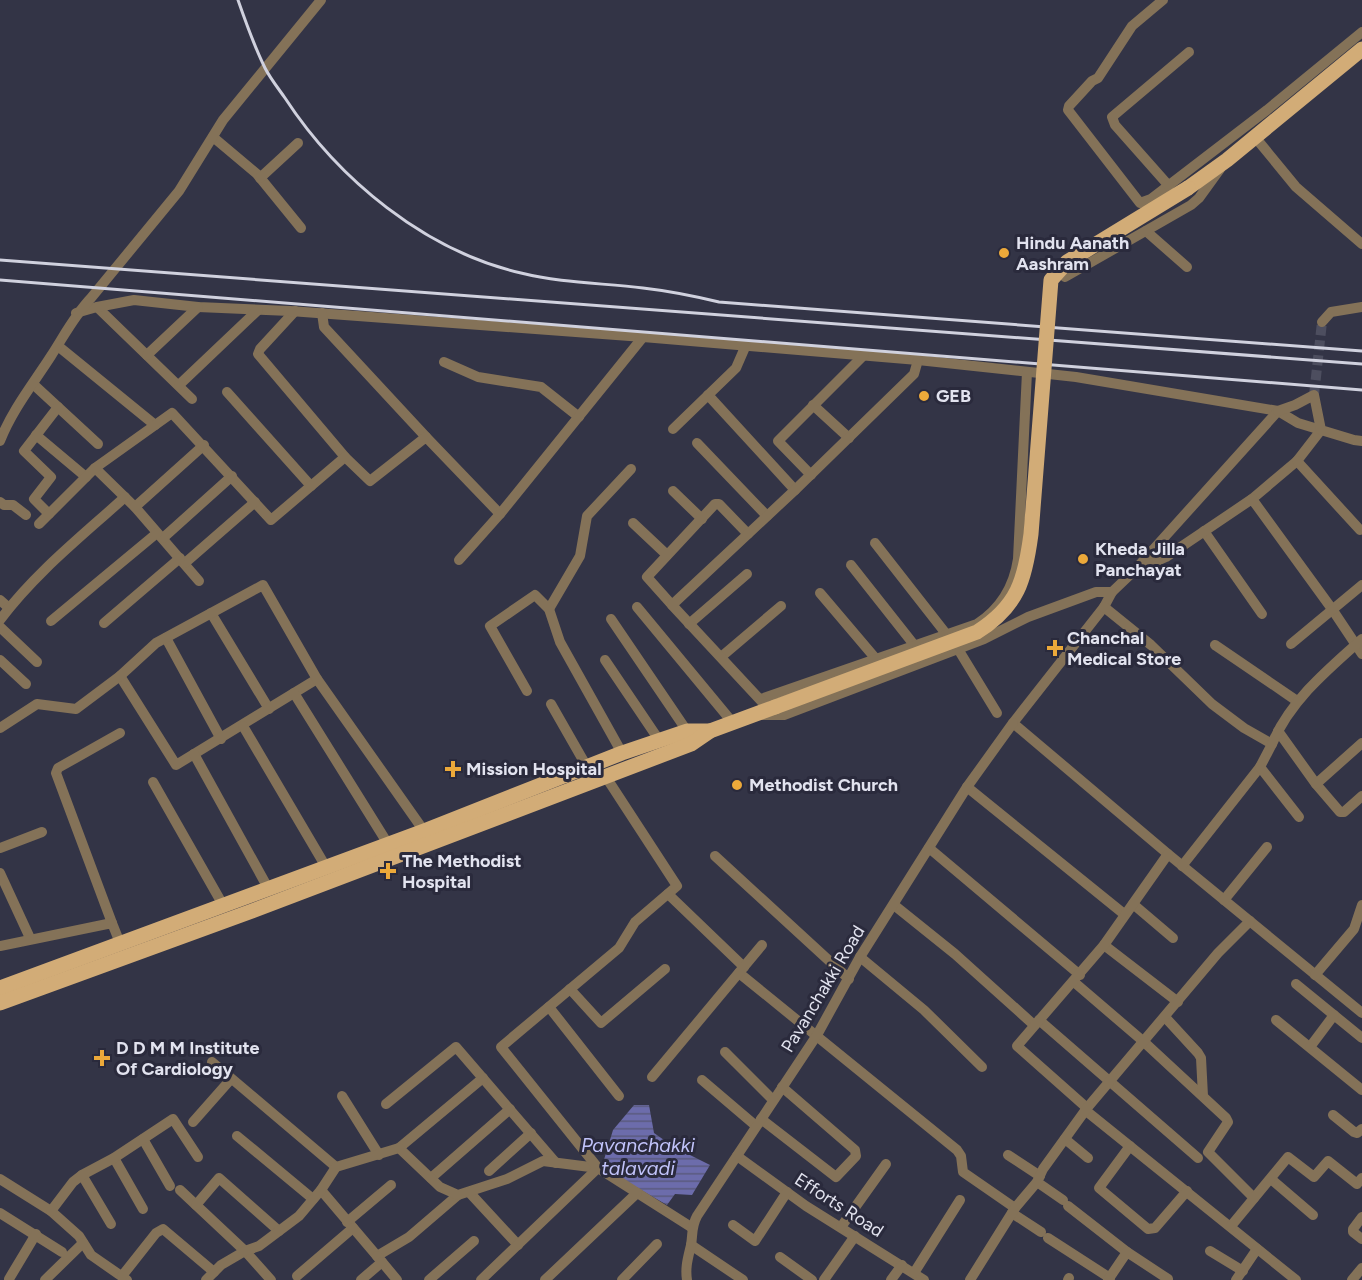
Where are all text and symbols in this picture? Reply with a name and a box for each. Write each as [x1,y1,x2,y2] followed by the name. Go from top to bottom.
[1016,232,1129,275] place label: Hindu Aanath Aashram
[997,246,1011,260] marker: Hindu Aanath Aashram
[936,385,971,407] place label: GEB
[917,389,931,403] marker: GEB
[1095,538,1185,581] place label: Kheda Jilla Panchayat
[1076,552,1090,566] marker: Kheda Jilla Panchayat
[1067,627,1181,670] place label: Chanchal Medical Store
[1048,641,1062,655] marker: Chanchal Medical Store
[466,758,602,780] place label: Mission Hospital
[444,760,462,778] marker: Mission Hospital
[749,774,898,796] place label: Methodist Church
[730,778,744,792] marker: Methodist Church
[402,850,521,893] place label: The Methodist Hospital
[379,862,397,880] marker: The Methodist Hospital
[776,922,870,1056] street label: Pavanchakki Road
[116,1037,259,1080] place label: D D M M Institute Of Cardiology
[93,1049,111,1067] marker: D D M M Institute Of Cardiology
[581,1133,695,1180] water label: Pavanchakki talavadi
[790,1168,888,1242] street label: Efforts Road

